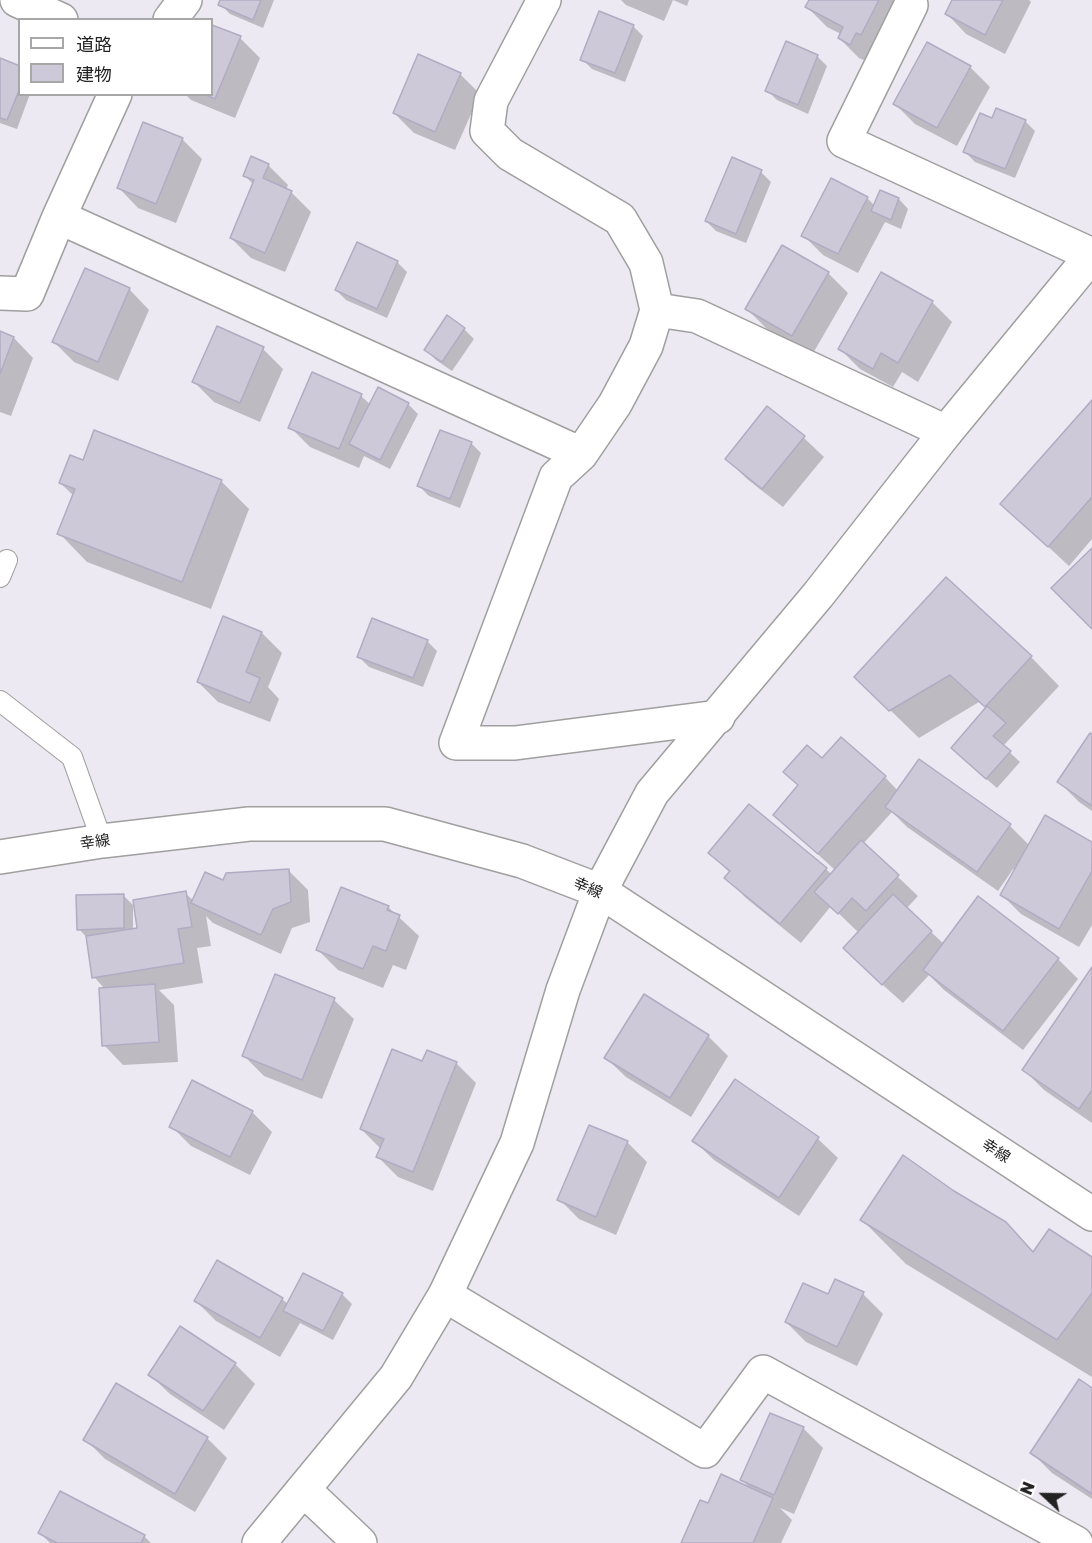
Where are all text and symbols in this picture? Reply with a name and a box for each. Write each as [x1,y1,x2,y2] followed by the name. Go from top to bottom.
[18,18,213,96] legend
[76,33,112,55] text: 道路
[76,63,112,85] text: 建物
[79,831,111,853] street label: 幸線
[571,874,605,902] street label: 幸線
[979,1135,1013,1167] street label: 幸線
[1014,1465,1074,1525] north arrow
[1016,1479,1039,1498] text: N

